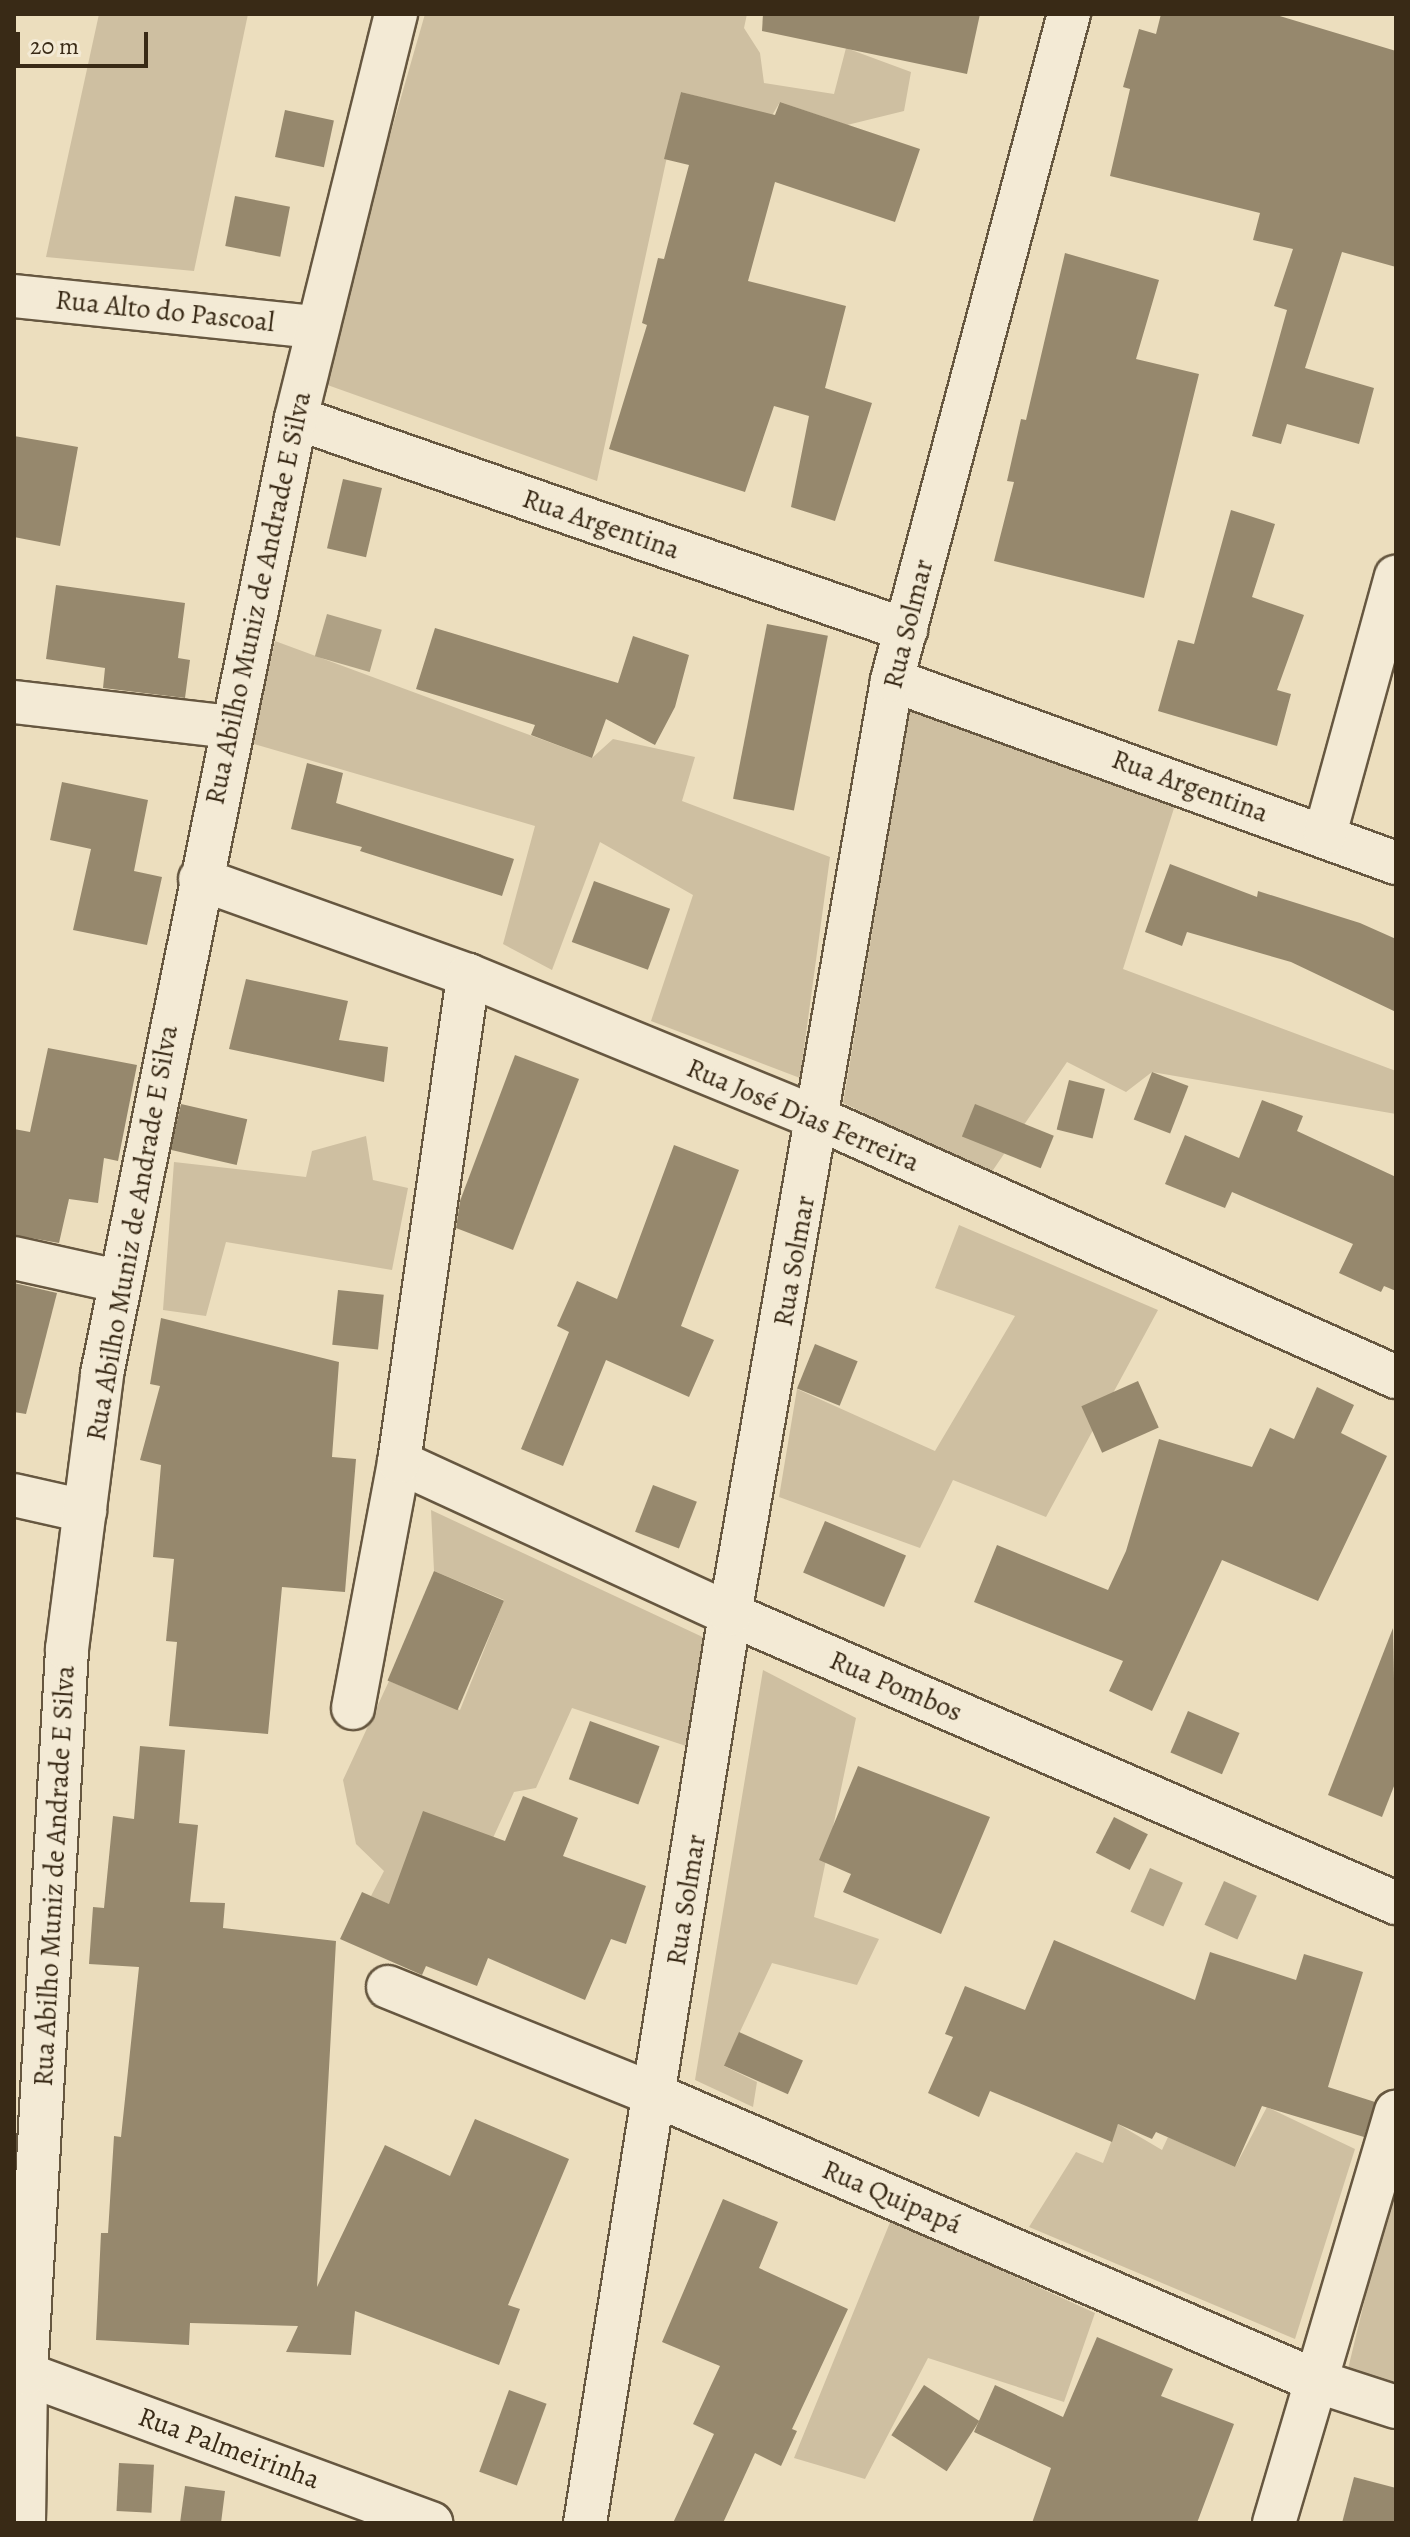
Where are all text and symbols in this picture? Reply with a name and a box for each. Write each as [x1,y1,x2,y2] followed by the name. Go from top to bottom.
[20,16,152,66] scale bar
[30,30,79,62] text: 20 m
[54,283,276,339] street label: Rua Alto do Pascoal
[198,388,318,808] street label: Rua Abilho Muniz de Andrade E Silva
[518,481,684,567] street label: Rua Argentina
[876,556,940,692] street label: Rua Solmar
[1107,742,1273,830] street label: Rua Argentina
[79,1023,185,1443] street label: Rua Abilho Muniz de Andrade E Silva
[682,1051,924,1179] street label: Rua José Dias Ferreira
[766,1193,822,1329] street label: Rua Solmar
[825,1643,967,1729] street label: Rua Pombos
[26,1665,82,2087] street label: Rua Abilho Muniz de Andrade E Silva
[659,1832,713,1968] street label: Rua Solmar
[817,2153,967,2241] street label: Rua Quipapá
[134,2400,324,2496] street label: Rua Palmeirinha

